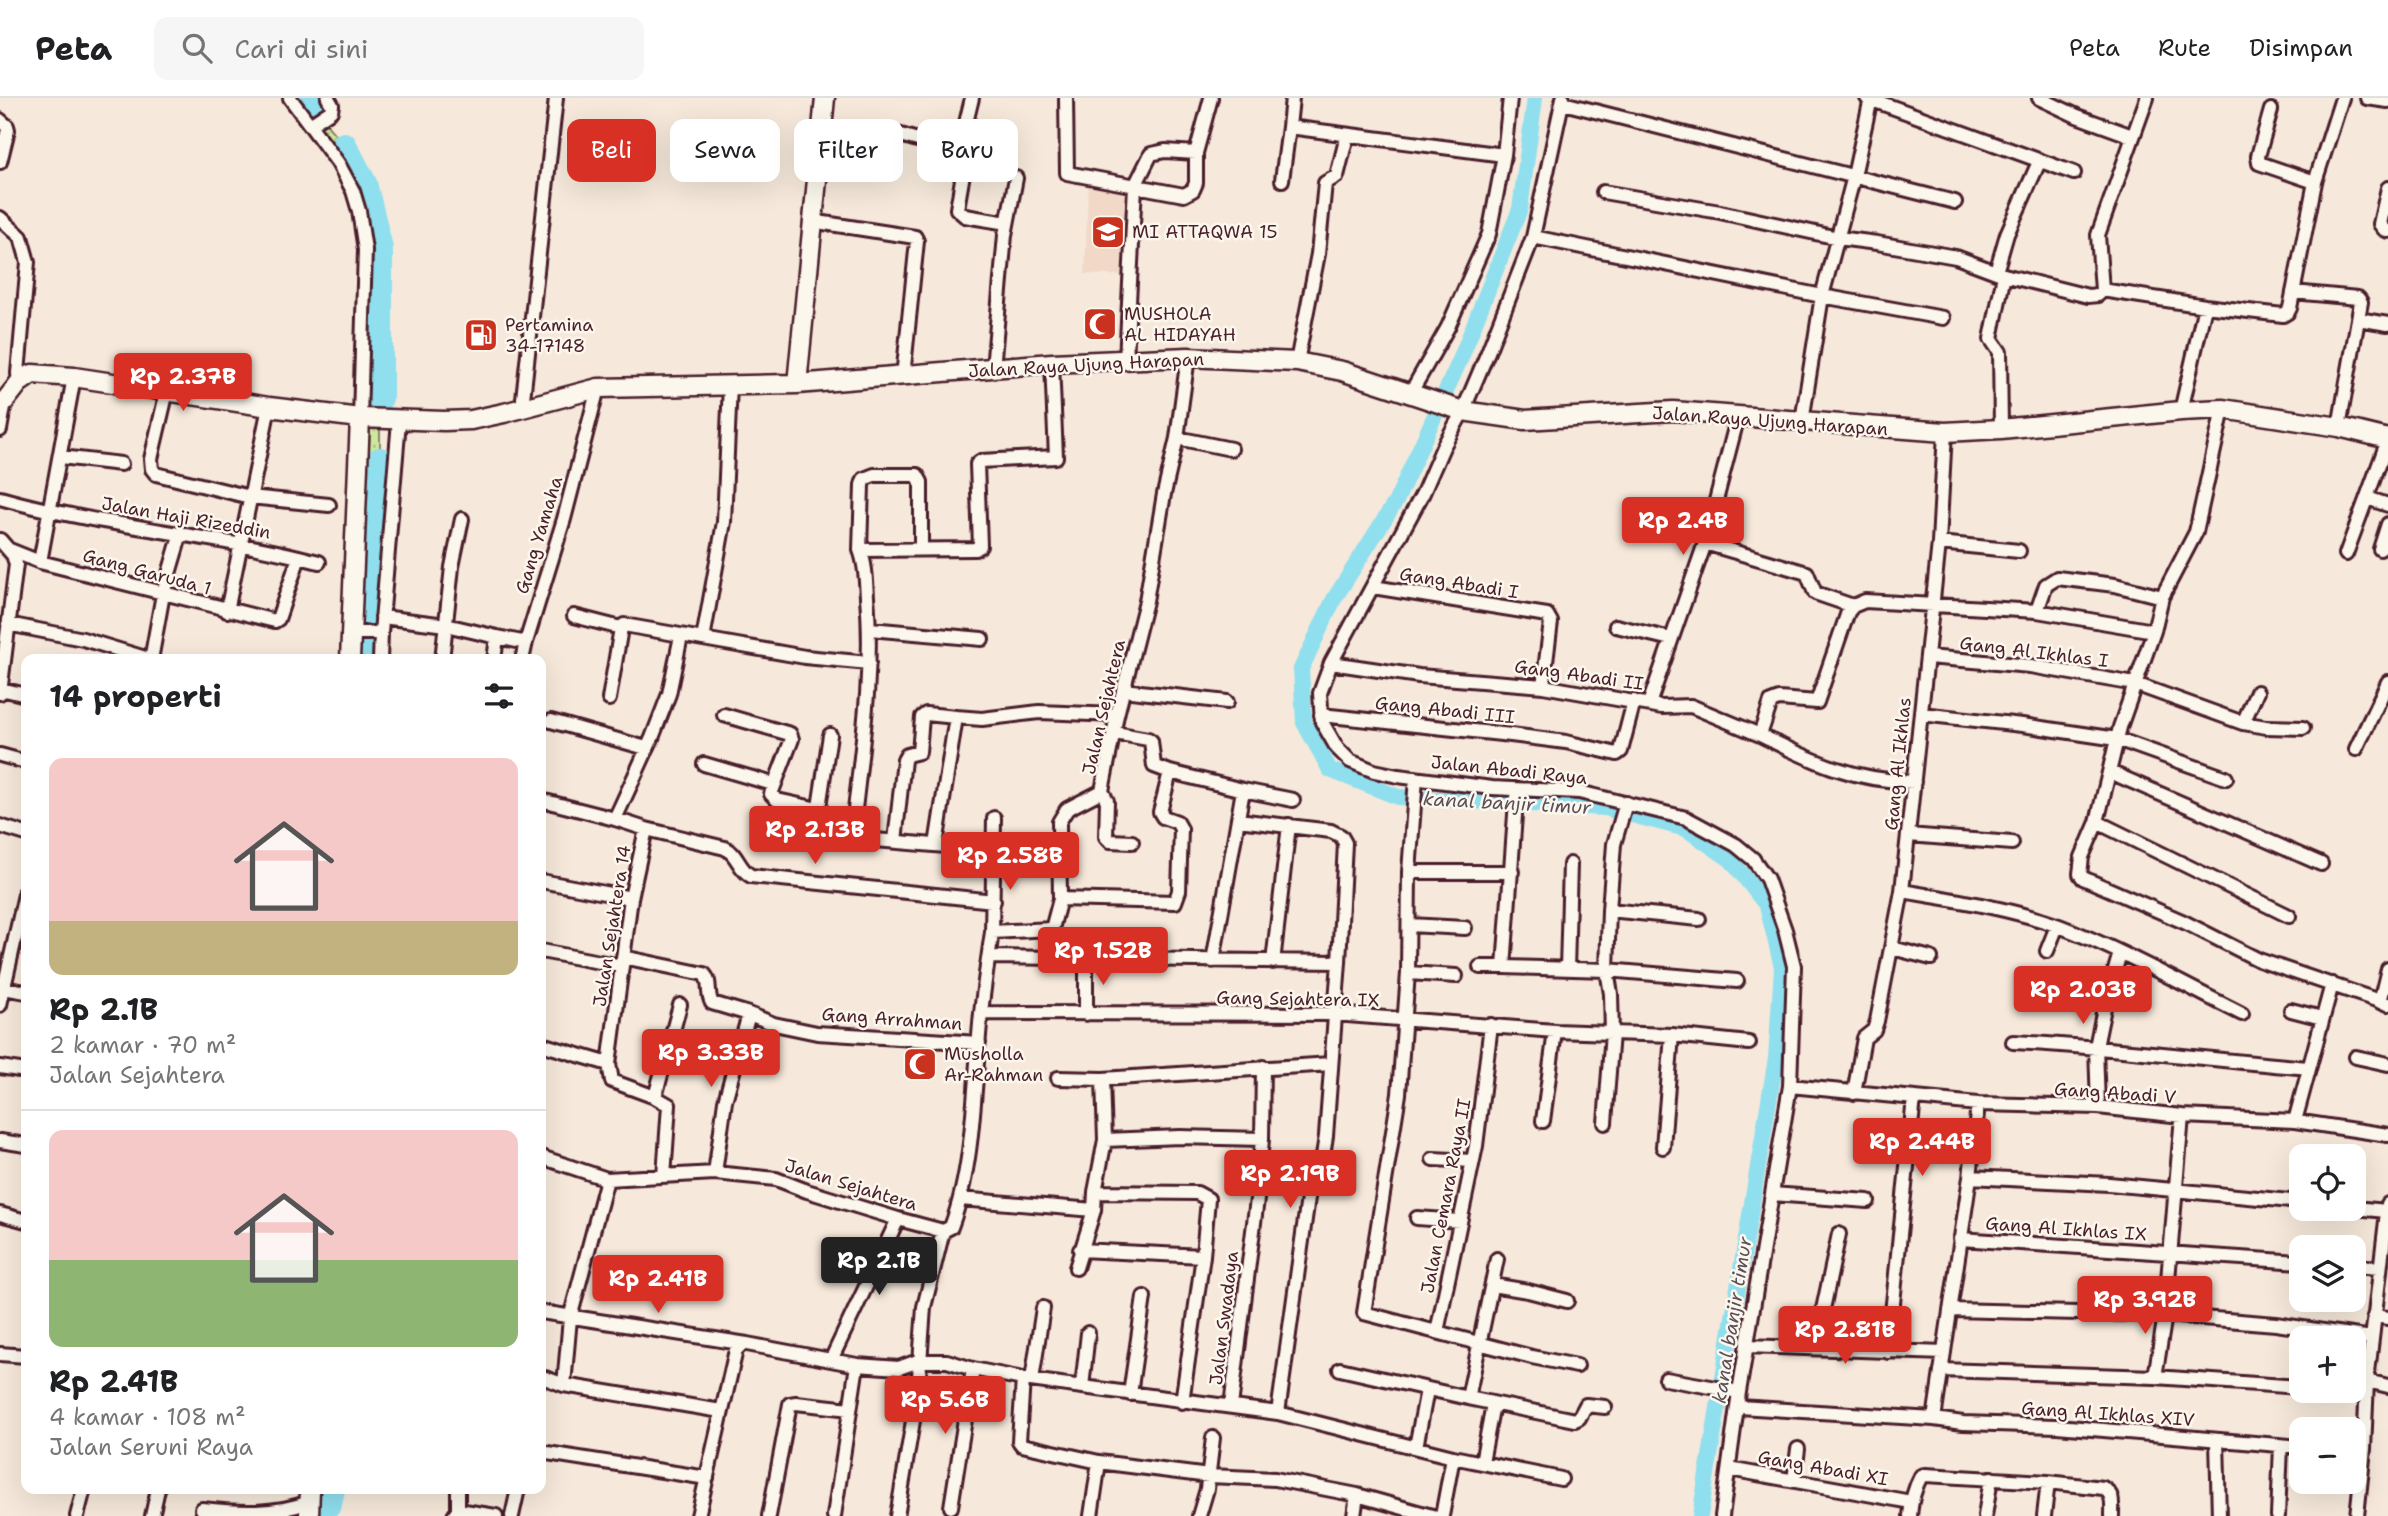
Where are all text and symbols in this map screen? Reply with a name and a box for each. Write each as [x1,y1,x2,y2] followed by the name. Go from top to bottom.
[154,17,644,80] search box
[35,26,112,71] text: Peta
[178,29,216,67] icon: search
[234,31,368,66] text: Cari di sini
[2069,32,2120,64] text: Peta
[2158,32,2211,64] text: Rute
[2249,32,2353,64] text: Disimpan
[567,119,656,182] chip: Beli
[670,119,780,182] chip: Sewa
[794,119,903,182] chip: Filter
[917,119,1018,182] chip: Baru
[1089,213,1127,251] school or university icon: MI ATTAQWA 15
[1132,220,1277,244] place label: MI ATTAQWA 15
[1124,302,1236,347] place label: MUSHOLA AL HIDAYAH
[1081,305,1119,343] mosque icon: MUSHOLA AL HIDAYAH
[505,313,593,358] place label: Pertamina 34-17148
[462,316,500,354] fuel station icon: Pertamina 34-17148
[967,347,1205,383] street label: Jalan Raya Ujung Harapan
[111,354,255,413] pin: Rp 2.37B
[130,361,236,391] text: Rp 2.37B
[1651,401,1889,441] street label: Jalan Raya Ujung Harapan
[510,473,568,597] street label: Gang Yamaha
[100,491,272,545] street label: Jalan Haji Rizeddin
[1618,498,1748,557] pin: Rp 2.4B
[1638,505,1728,535] text: Rp 2.4B
[80,543,214,601] street label: Gang Garuda 1
[1398,562,1520,604] street label: Gang Abadi I
[1958,631,2110,673] street label: Gang Al Ikhlas I
[1077,637,1131,777] street label: Jalan Sejahtera
[1513,654,1645,696] street label: Gang Abadi II
[49,676,222,717] text: 14 properti
[480,677,518,715] icon: filters
[1374,691,1516,729] street label: Gang Abadi III
[1879,696,1917,832] street label: Gang Al Ikhlas
[1430,750,1588,790] street label: Jalan Abadi Raya
[1422,786,1593,820] water label: kanal banjir timur
[221,803,347,929] icon: home
[743,806,887,866] pin: Rp 2.13B
[765,814,865,844] text: Rp 2.13B
[938,832,1082,892] pin: Rp 2.58B
[957,840,1063,870] text: Rp 2.58B
[587,844,637,1008] street label: Jalan Sejahtera 14
[1031,928,1175,987] pin: Rp 1.52B
[1054,935,1152,965] text: Rp 1.52B
[2011,967,2155,1026] pin: Rp 2.03B
[2030,974,2136,1004] text: Rp 2.03B
[1216,986,1380,1012] street label: Gang Sejahtera IX
[49,989,158,1030] text: Rp 2.1B
[821,1002,963,1036] street label: Gang Arrahman
[49,1030,236,1060] text: 2 kamar · 70 m²
[639,1030,783,1089] pin: Rp 3.33B
[658,1037,764,1067] text: Rp 3.33B
[944,1042,1043,1087] place label: Musholla Ar-Rahman
[901,1045,939,1083] mosque icon: Musholla Ar-Rahman
[49,1060,225,1090] text: Jalan Sejahtera
[2053,1077,2177,1109] street label: Gang Abadi V
[1415,1097,1477,1295] street label: Jalan Cemara Raya II
[1850,1118,1994,1178] pin: Rp 2.44B
[1869,1126,1975,1156] text: Rp 2.44B
[2289,1144,2366,1494] map controls
[2289,1144,2366,1221] button: locate
[1218,1150,1362,1210] pin: Rp 2.19B
[782,1153,920,1217] street label: Jalan Sejahtera
[1240,1158,1340,1188] text: Rp 2.19B
[221,1175,347,1301] icon: home
[1985,1211,2147,1247] street label: Gang Al Ikhlas IX
[1706,1234,1758,1405] water label: kanal banjir timur
[2289,1235,2366,1312] button: layers
[814,1238,944,1297] pin: Rp 2.1B
[837,1245,921,1275] text: Rp 2.1B
[1204,1250,1244,1386] street label: Jalan Swadaya
[586,1256,730,1315] pin: Rp 2.41B
[608,1263,708,1293] text: Rp 2.41B
[2073,1276,2217,1336] pin: Rp 3.92B
[2093,1284,2197,1314] text: Rp 3.92B
[1773,1306,1917,1366] pin: Rp 2.81B
[1794,1314,1896,1344] text: Rp 2.81B
[2289,1326,2366,1403] button: +
[49,1361,178,1402] text: Rp 2.41B
[880,1376,1010,1436] pin: Rp 5.6B
[901,1384,989,1414] text: Rp 5.6B
[2021,1396,2195,1432] street label: Gang Al Ikhlas XIV
[49,1402,246,1432] text: 4 kamar · 108 m²
[2289,1417,2366,1494] button: −
[49,1432,253,1462] text: Jalan Seruni Raya
[1756,1445,1890,1491] street label: Gang Abadi XI

